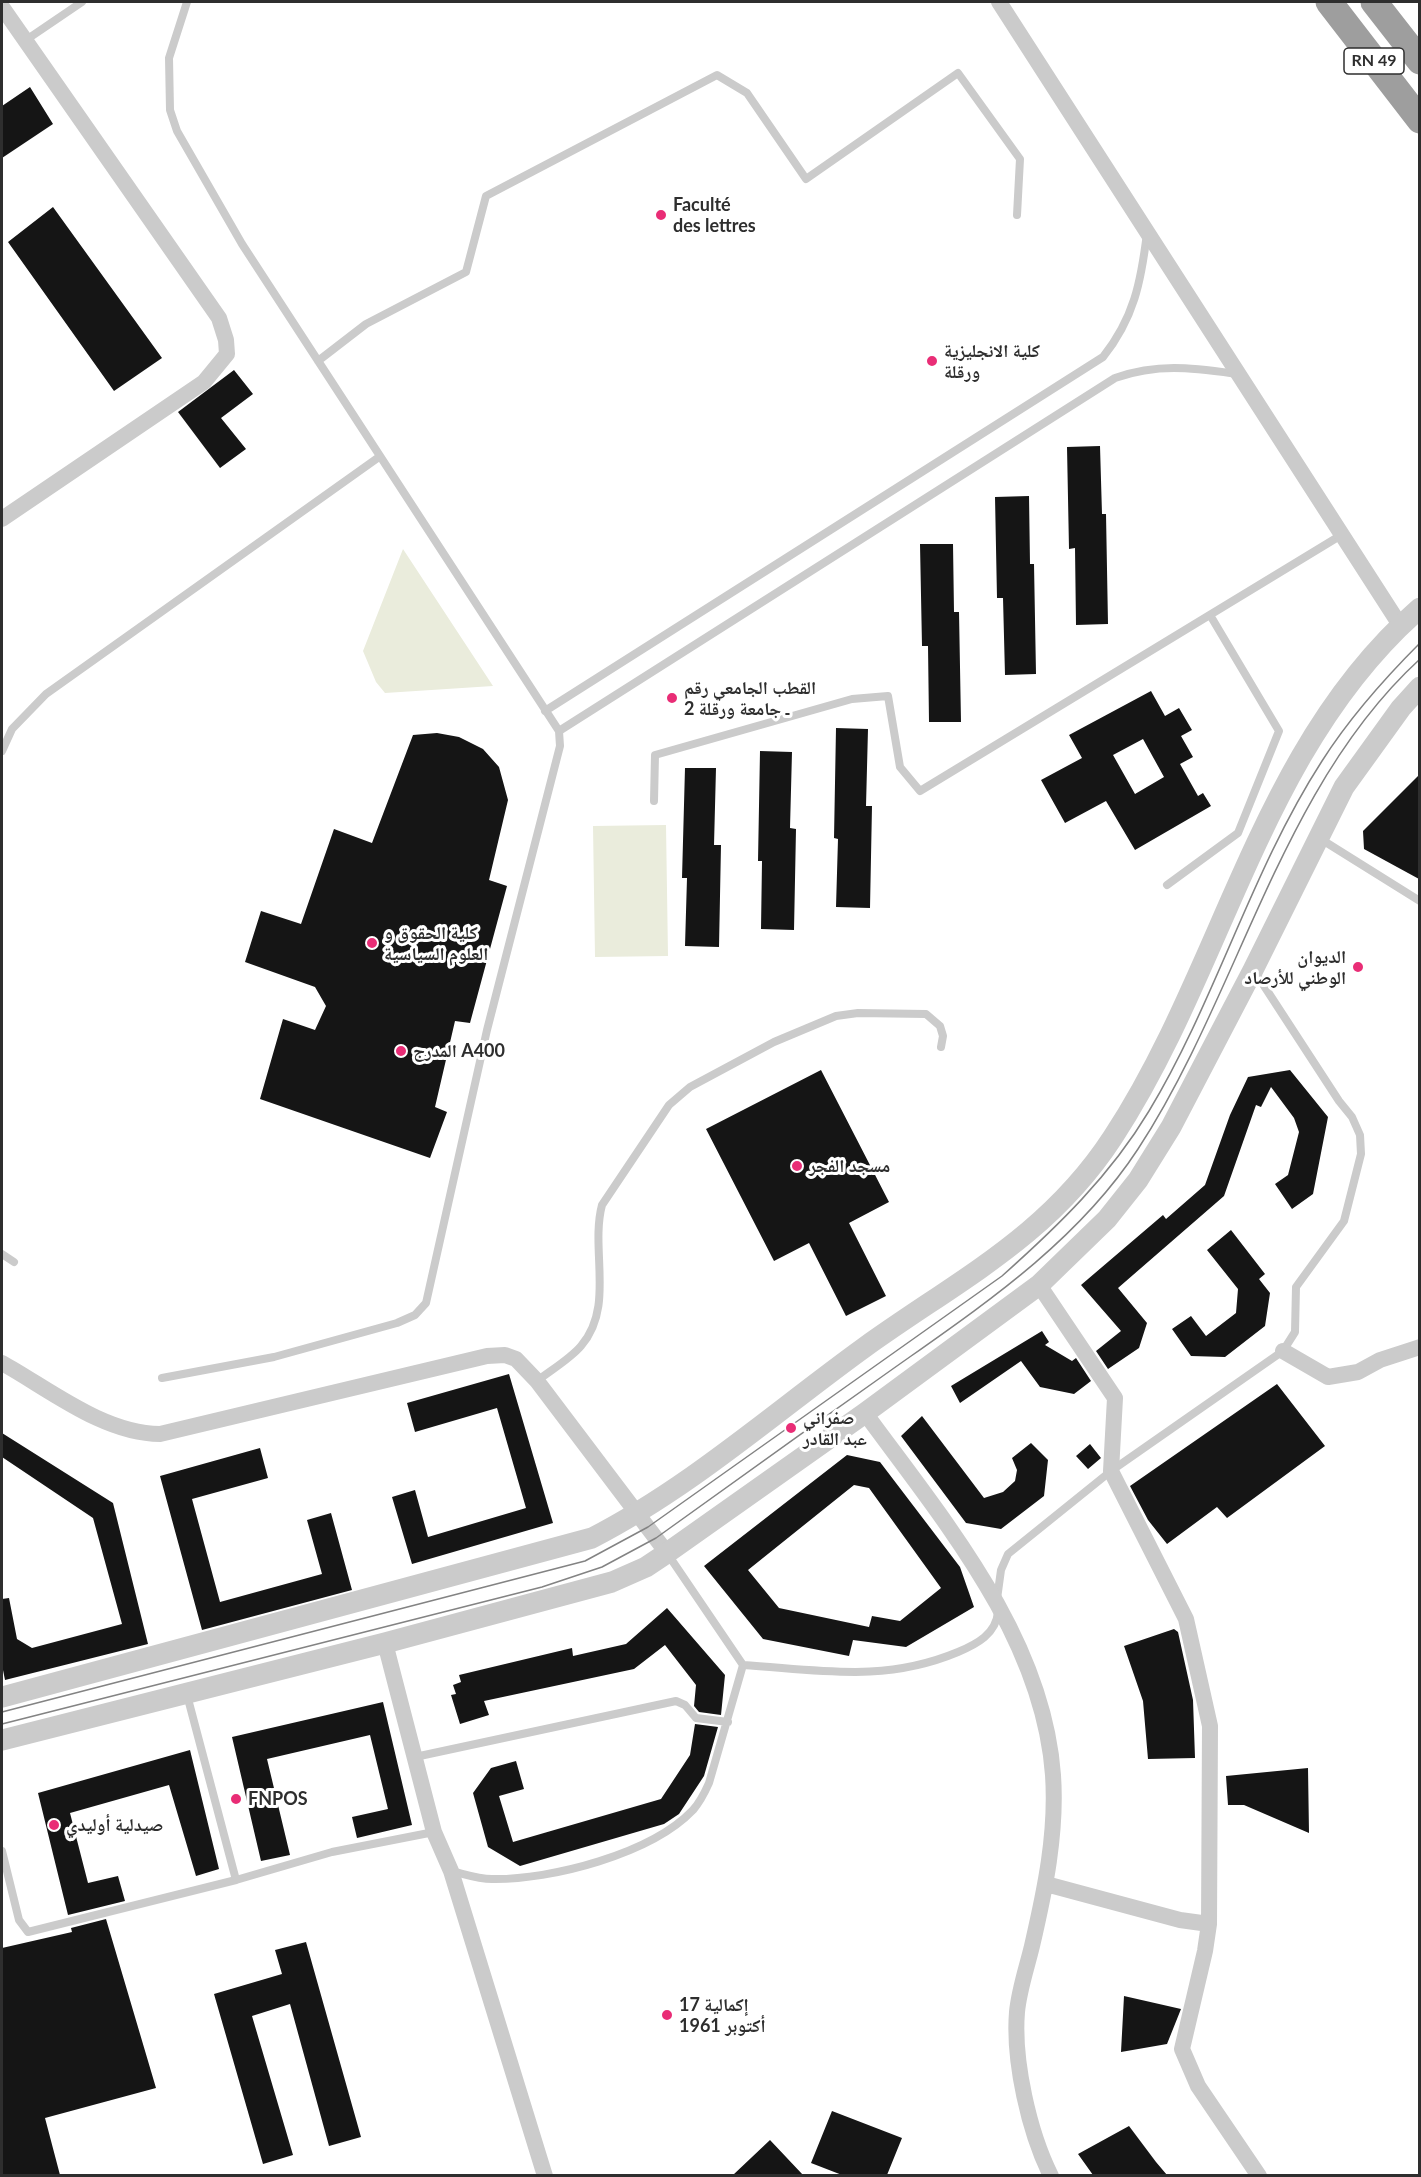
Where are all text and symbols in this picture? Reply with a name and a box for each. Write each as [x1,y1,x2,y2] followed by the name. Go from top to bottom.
[1344,48,1404,74] road number: RN 49
[673,194,756,236] place label: Faculté des lettres
[654,208,668,222] marker: Faculté des lettres
[944,340,1040,382] place label: كلية الانجليزية ورقلة
[925,354,939,368] marker: كلية الانجليزية ورقلة
[684,677,816,720] place label: القطب الجامعي رقم 2 ـ جامعة ورقلة
[665,691,679,705] marker: القطب الجامعي رقم 2 ـ جامعة ورقلة
[384,922,488,964] place label: كلية الحقوق و العلوم السياسية
[365,936,379,950] marker: كلية الحقوق و العلوم السياسية
[1244,946,1346,988] place label: الديوان الوطني للأرصاد
[1351,960,1365,974] marker: الديوان الوطني للأرصاد
[413,1040,505,1062] place label: المدرج A400
[394,1044,408,1058] marker: المدرج A400
[809,1155,890,1177] place label: مسجد الفجر
[790,1159,804,1173] marker: مسجد الفجر
[803,1407,867,1450] place label: صفراني عبد القادر
[784,1421,798,1435] marker: صفراني عبد القادر
[248,1788,308,1810] place label: FNPOS
[229,1792,243,1806] marker: FNPOS
[66,1814,163,1836] place label: صيدلية أوليدي
[47,1818,61,1832] marker: صيدلية أوليدي
[679,1994,766,2036] place label: إكمالية 17 أكتوبر 1961
[660,2008,674,2022] marker: إكمالية 17 أكتوبر 1961

